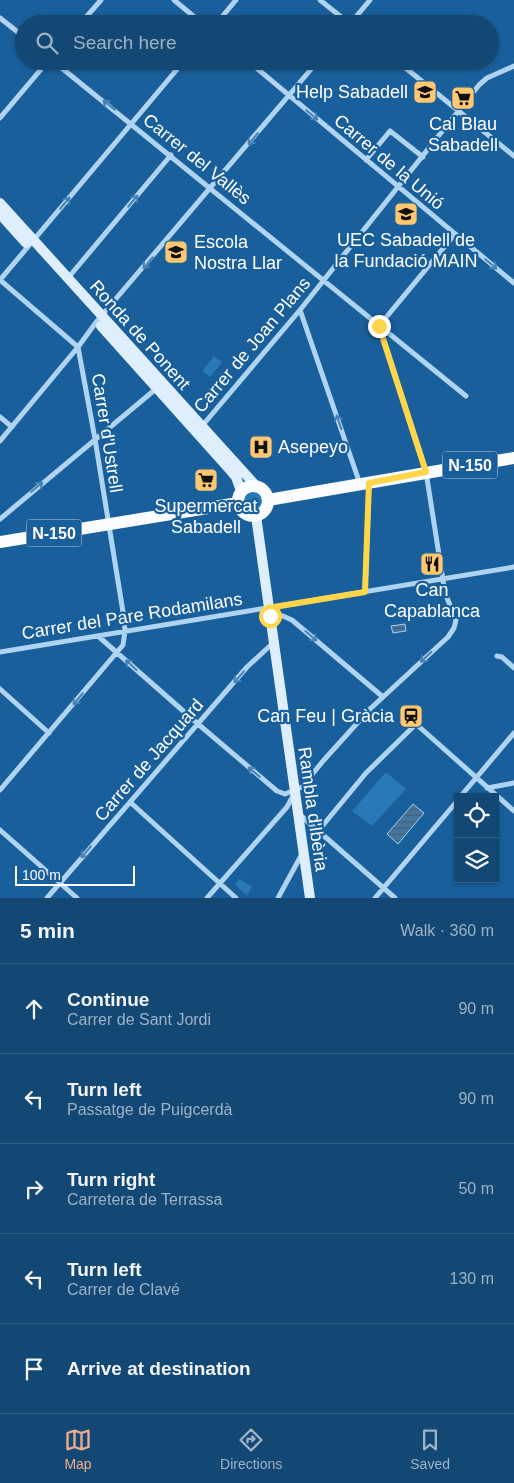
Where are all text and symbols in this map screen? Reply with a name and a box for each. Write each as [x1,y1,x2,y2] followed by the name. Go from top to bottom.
[15,15,499,70] search box
[33,29,61,57] icon: search
[73,32,177,53] text: Search here
[412,79,438,105] school or university icon: Help Sabadell
[296,82,408,102] place label: Help Sabadell
[450,85,476,111] supermarket icon: Cal Blau Sabadell
[103,100,116,111] one-way arrow
[139,109,255,209] street label: Carrer del Vallès
[305,109,318,120] one-way arrow
[330,110,448,214] street label: Carrer de la Unió
[428,114,498,155] place label: Cal Blau Sabadell
[248,132,259,145] one-way arrow
[127,195,138,208] one-way arrow
[59,197,71,210] one-way arrow
[393,201,419,227] school or university icon: UEC Sabadell de la Fundació MAIN
[334,230,478,271] place label: UEC Sabadell de la Fundació MAIN
[194,232,282,273] place label: Escola Nostra Llar
[163,239,189,265] school or university icon: Escola Nostra Llar
[143,256,154,269] one-way arrow
[484,258,497,269] one-way arrow
[190,273,314,417] street label: Carrer de Joan Plans
[86,276,194,394] street label: Ronda de Ponent
[368,315,391,338] route end
[88,372,126,494] street label: Carrer d'Ustrell
[334,414,343,430] one-way arrow
[248,434,274,460] hospital icon: Asepeyo
[278,437,348,457] place label: Asepeyo
[442,452,498,478] road number: N-150
[193,467,219,493] supermarket icon: Supermercat Sabadell
[31,482,44,493] one-way arrow
[154,496,258,537] place label: Supermercat Sabadell
[27,520,82,546] road number: N-150
[419,551,445,577] restaurant icon: Can Capablanca
[384,580,481,621] place label: Can Capablanca
[20,589,244,643] street label: Carrer del Pare Rodamilans
[259,605,282,628] route start
[305,630,318,641] one-way arrow
[420,651,433,663] one-way arrow
[125,659,138,671] one-way arrow
[234,670,245,683] one-way arrow
[73,692,84,705] one-way arrow
[91,695,207,825] street label: Carrer de Jacquard
[398,703,424,729] station icon: Can Feu | Gràcia
[257,706,395,726] place label: Can Feu | Gràcia
[294,745,332,874] street label: Rambla d'Ibèria
[247,766,260,777] one-way arrow
[454,793,499,883] map controls
[454,793,499,838] button: locate
[454,838,499,883] button: layers
[81,846,92,859] one-way arrow
[15,863,135,886] scale bar
[22,867,61,883] text: 100 m
[20,919,75,942] text: 5 min
[400,922,494,939] text: Walk · 360 m
[67,989,149,1010] text: Continue
[20,995,48,1023] icon: ahead
[458,1000,494,1017] text: 90 m
[67,1011,211,1028] text: Carrer de Sant Jordi
[67,1079,142,1100] text: Turn left
[20,1085,48,1113] icon: left
[458,1090,494,1107] text: 90 m
[67,1101,232,1118] text: Passatge de Puigcerdà
[67,1169,155,1190] text: Turn right
[20,1175,48,1203] icon: right
[458,1180,494,1197] text: 50 m
[67,1191,222,1208] text: Carretera de Terrassa
[67,1259,142,1280] text: Turn left
[20,1265,48,1293] icon: left
[450,1270,494,1287] text: 130 m
[67,1281,180,1298] text: Carrer de Clavé
[20,1355,48,1383] icon: arrive
[67,1358,251,1379] text: Arrive at destination
[64,1426,92,1472] tab: Map
[220,1426,282,1472] tab: Directions
[410,1426,450,1472] tab: Saved

